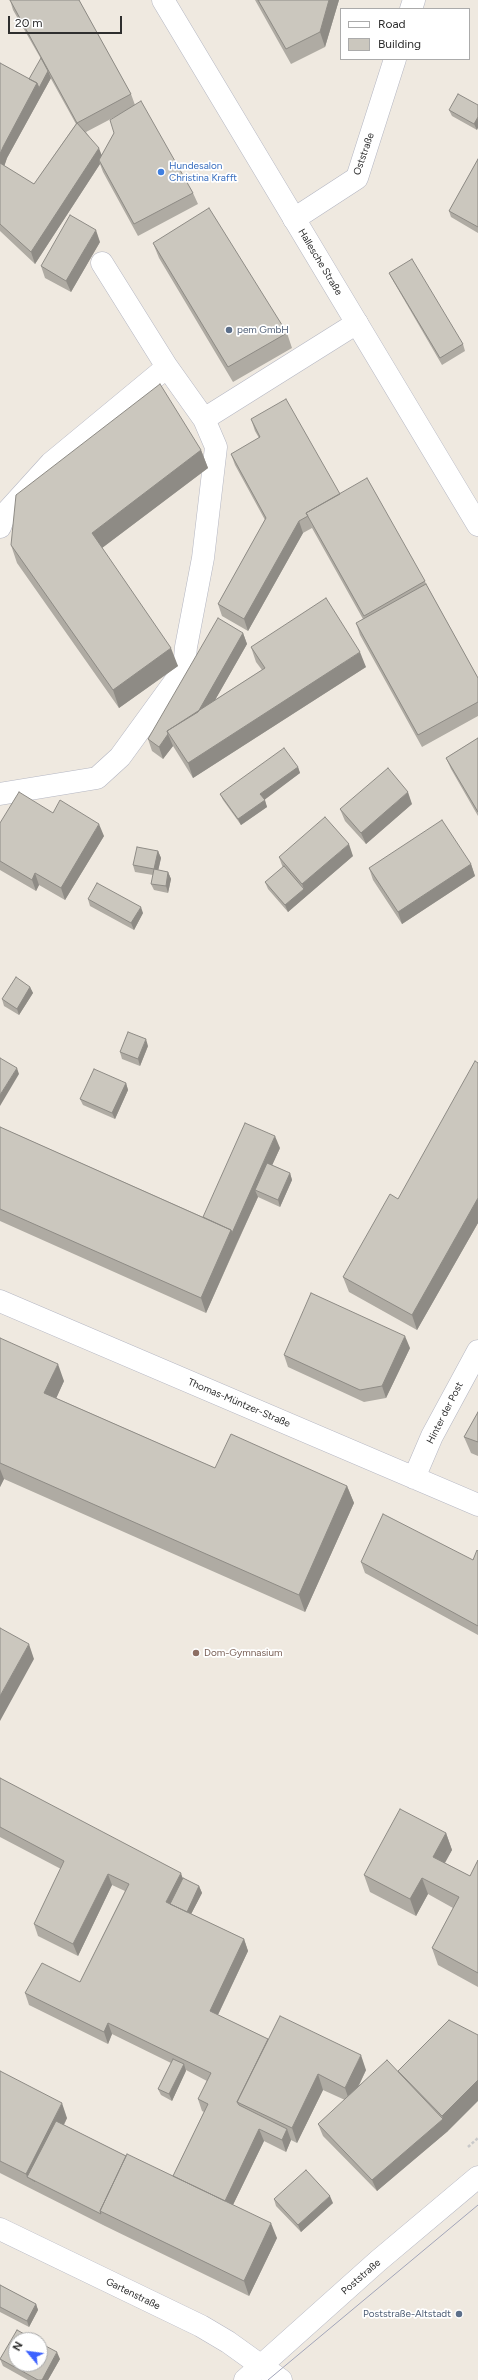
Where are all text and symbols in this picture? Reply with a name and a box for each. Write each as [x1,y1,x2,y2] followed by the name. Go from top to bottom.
[10,8,124,34] scale bar
[340,8,470,60] legend
[15,16,43,30] text: 20 m
[378,17,406,31] text: Road
[378,37,421,51] text: Building
[351,131,377,177] street label: Oststraße
[169,160,237,184] place label: Hundesalon Christina Krafft
[156,167,166,177] marker: Hundesalon Christina Krafft
[295,227,345,297] street label: Hallesche Straße
[237,324,289,336] place label: pem GmbH
[224,325,234,335] marker: pem GmbH
[186,1376,292,1430] street label: Thomas-Müntzer-Straße
[424,1380,466,1446] street label: Hinter der Post
[204,1647,282,1659] place label: Dom-Gymnasium
[191,1648,201,1658] marker: Dom-Gymnasium
[339,2257,383,2297] street label: Poststraße
[104,2276,162,2312] street label: Gartenstraße
[363,2308,451,2320] place label: Poststraße-Altstadt
[454,2309,464,2319] marker: Poststraße-Altstadt
[8,2332,48,2372] north arrow
[10,2340,26,2353] text: N

